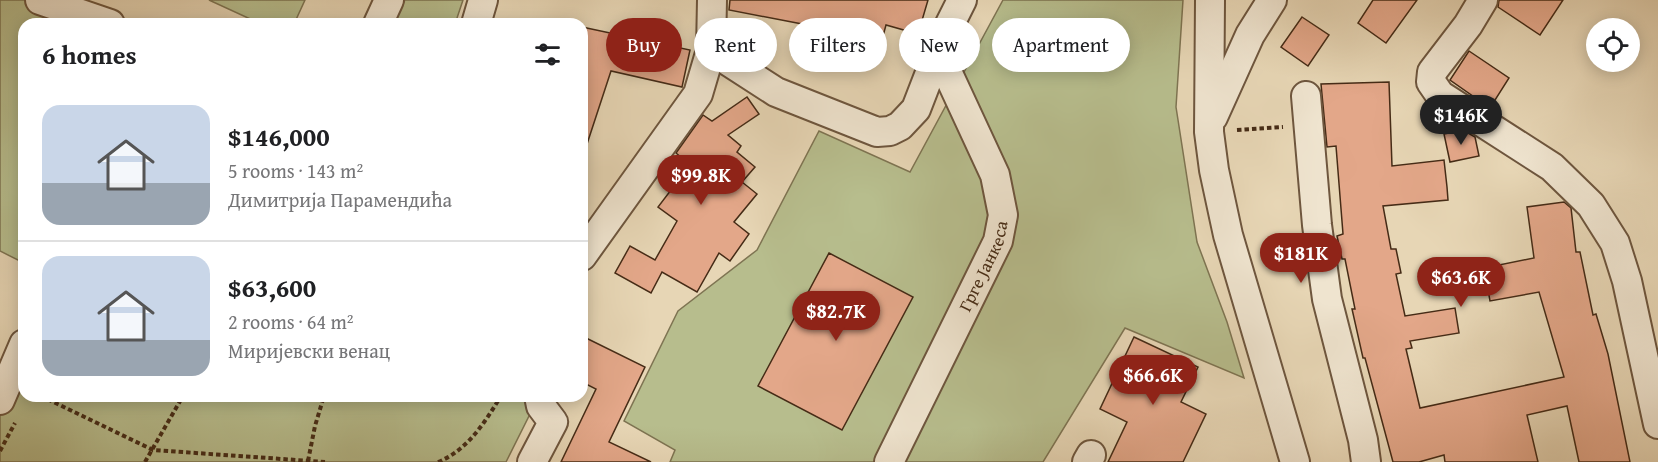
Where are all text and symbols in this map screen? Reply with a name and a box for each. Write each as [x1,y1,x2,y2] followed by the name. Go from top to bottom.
[606,18,682,72] chip: Buy
[694,18,777,72] chip: Rent
[789,18,887,72] chip: Filters
[899,18,980,72] chip: New
[992,18,1130,72] chip: Apartment
[1586,18,1640,72] map controls
[1586,18,1640,72] button: locate
[42,35,137,74] text: 6 homes
[531,38,564,71] icon: filters
[1419,95,1503,146] pin: $146K
[1434,100,1488,129] text: $146K
[228,117,330,156] text: $146,000
[90,129,162,201] icon: home
[652,155,750,206] pin: $99.8K
[228,156,363,185] text: 5 rooms · 143 m²
[671,160,731,189] text: $99.8K
[228,185,452,214] text: Димитрија Парамендића
[951,218,1015,316] street label: Грге Јанкеса
[1259,233,1343,284] pin: $181K
[1274,238,1328,267] text: $181K
[1412,257,1510,308] pin: $63.6K
[1431,262,1491,291] text: $63.6K
[228,268,316,307] text: $63,600
[90,280,162,352] icon: home
[787,291,885,342] pin: $82.7K
[806,296,866,325] text: $82.7K
[228,307,354,336] text: 2 rooms · 64 m²
[228,336,390,365] text: Миријевски венац
[1104,355,1202,406] pin: $66.6K
[1123,360,1183,389] text: $66.6K

